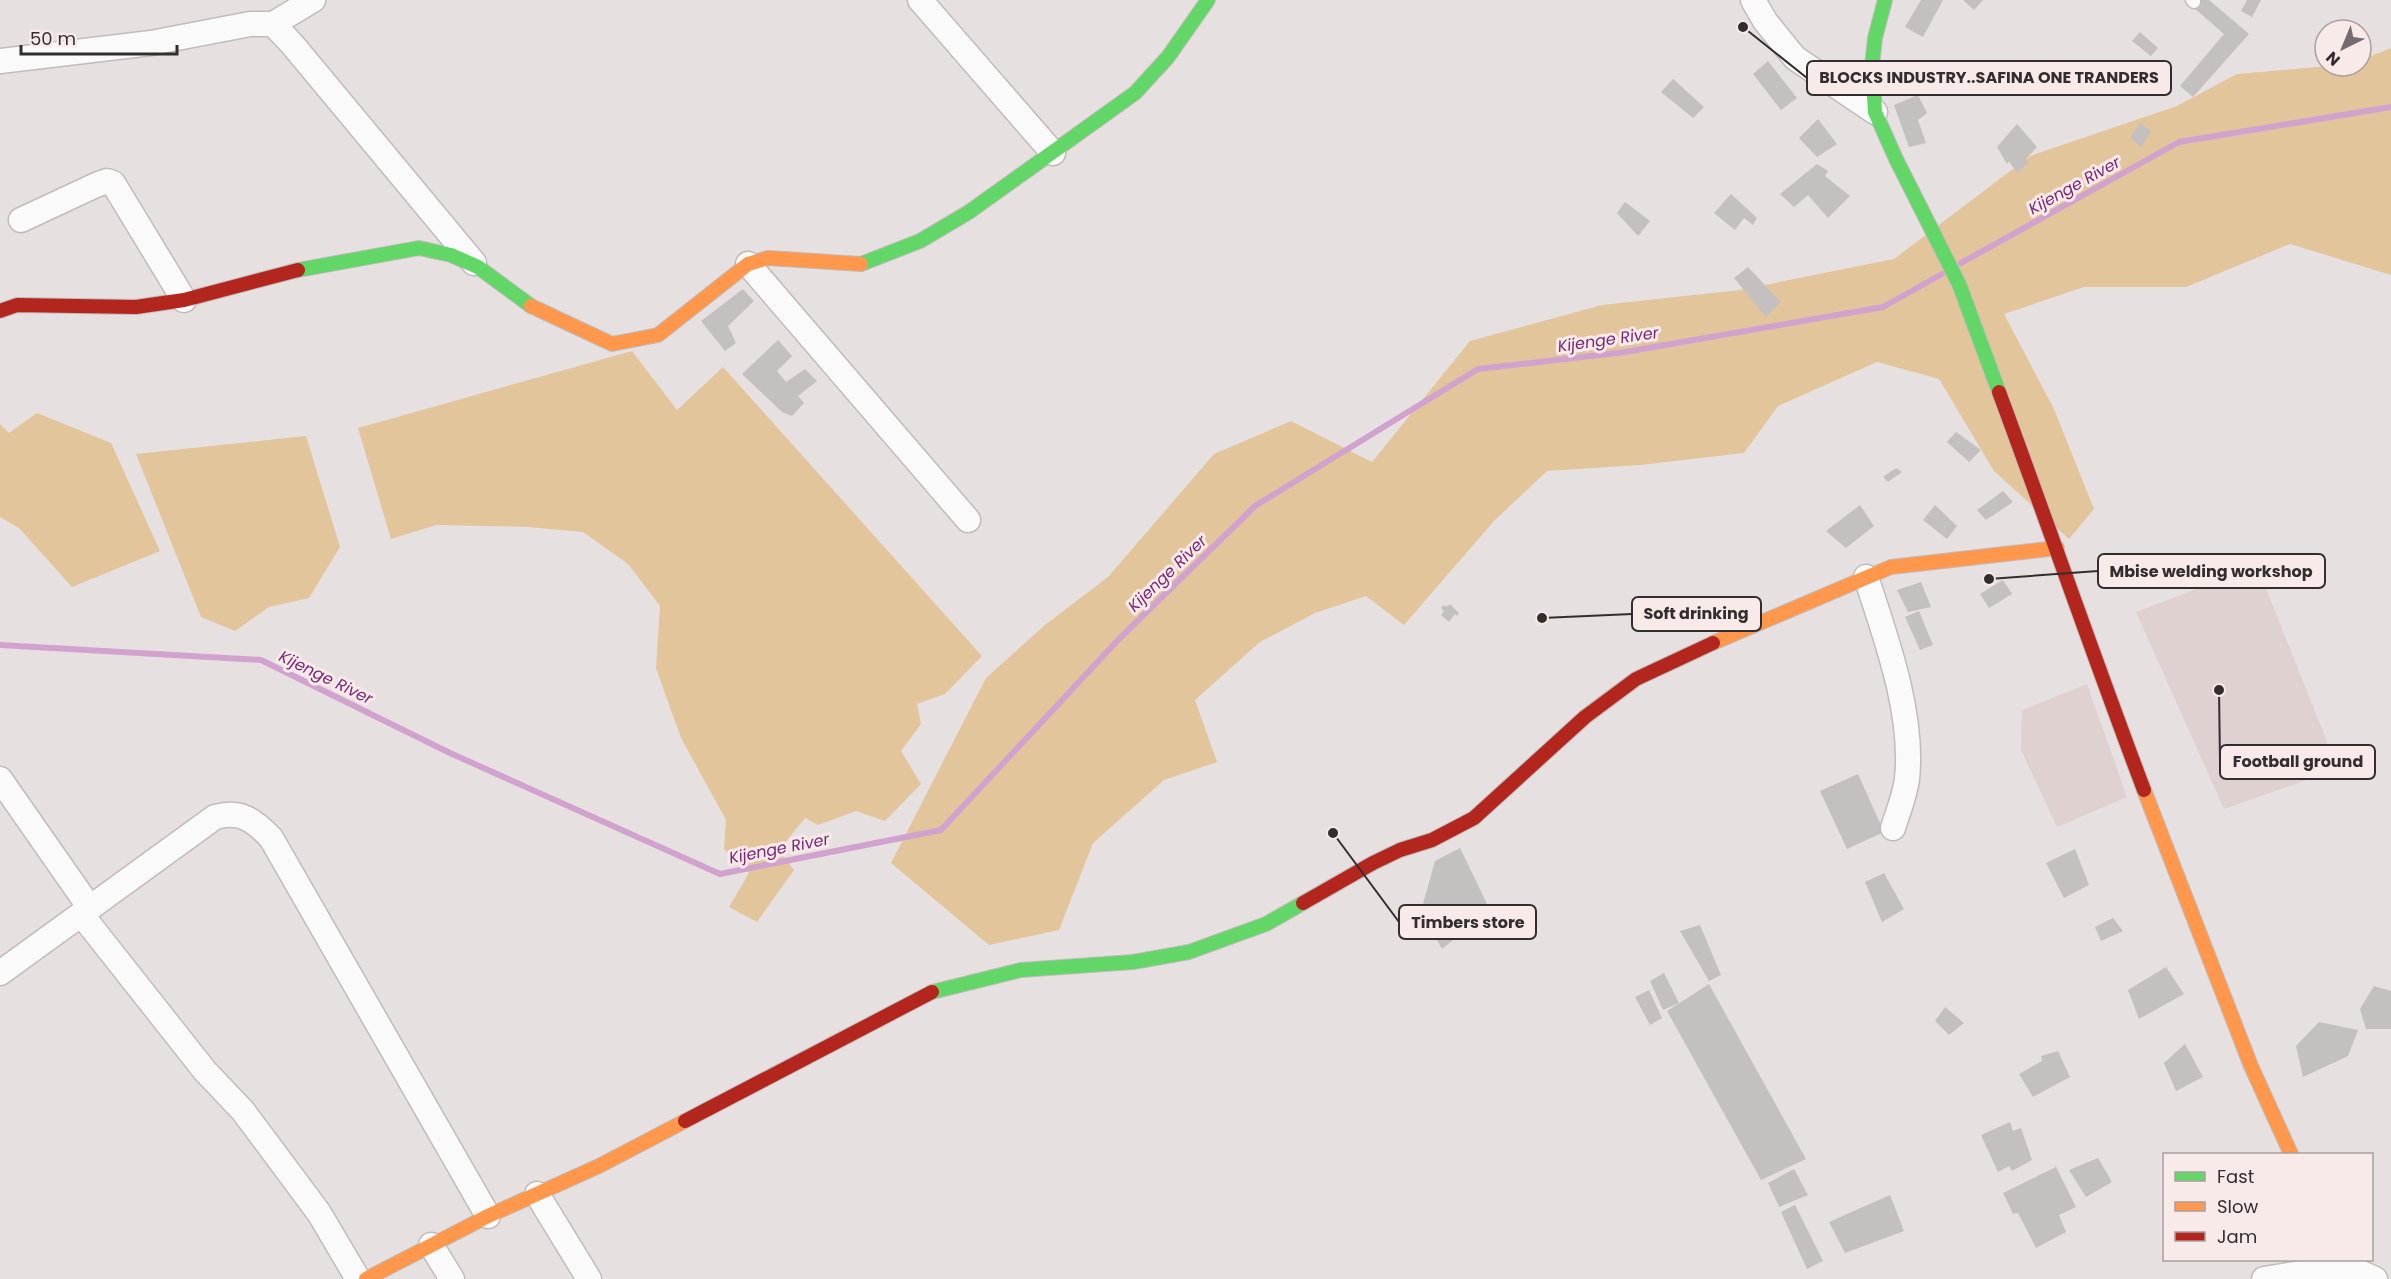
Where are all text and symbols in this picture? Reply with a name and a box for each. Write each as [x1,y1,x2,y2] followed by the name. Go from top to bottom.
[21,18,177,56] scale bar
[2313,18,2373,78] north arrow
[30,26,76,51] text: 50 m
[2321,46,2345,71] text: N
[1807,61,2171,95] callout: BLOCKS INDUSTRY..SAFINA ONE TRANDERS
[1819,66,2159,89] text: BLOCKS INDUSTRY..SAFINA ONE TRANDERS
[2024,150,2125,220] water label: Kijenge River
[1556,321,1661,358] water label: Kijenge River
[1123,529,1213,617] water label: Kijenge River
[2098,554,2325,588] callout: Mbise welding workshop
[2109,560,2313,583] text: Mbise welding workshop
[1632,597,1761,631] callout: Soft drinking
[1643,602,1749,625] text: Soft drinking
[275,645,377,711] water label: Kijenge River
[2220,745,2375,779] callout: Football ground
[2233,750,2363,773] text: Football ground
[727,827,832,869] water label: Kijenge River
[1399,905,1536,939] callout: Timbers store
[1411,911,1525,934] text: Timbers store
[2163,1153,2373,1261] legend
[2217,1164,2254,1189] text: Fast
[2217,1194,2259,1219] text: Slow
[2217,1224,2257,1249] text: Jam

